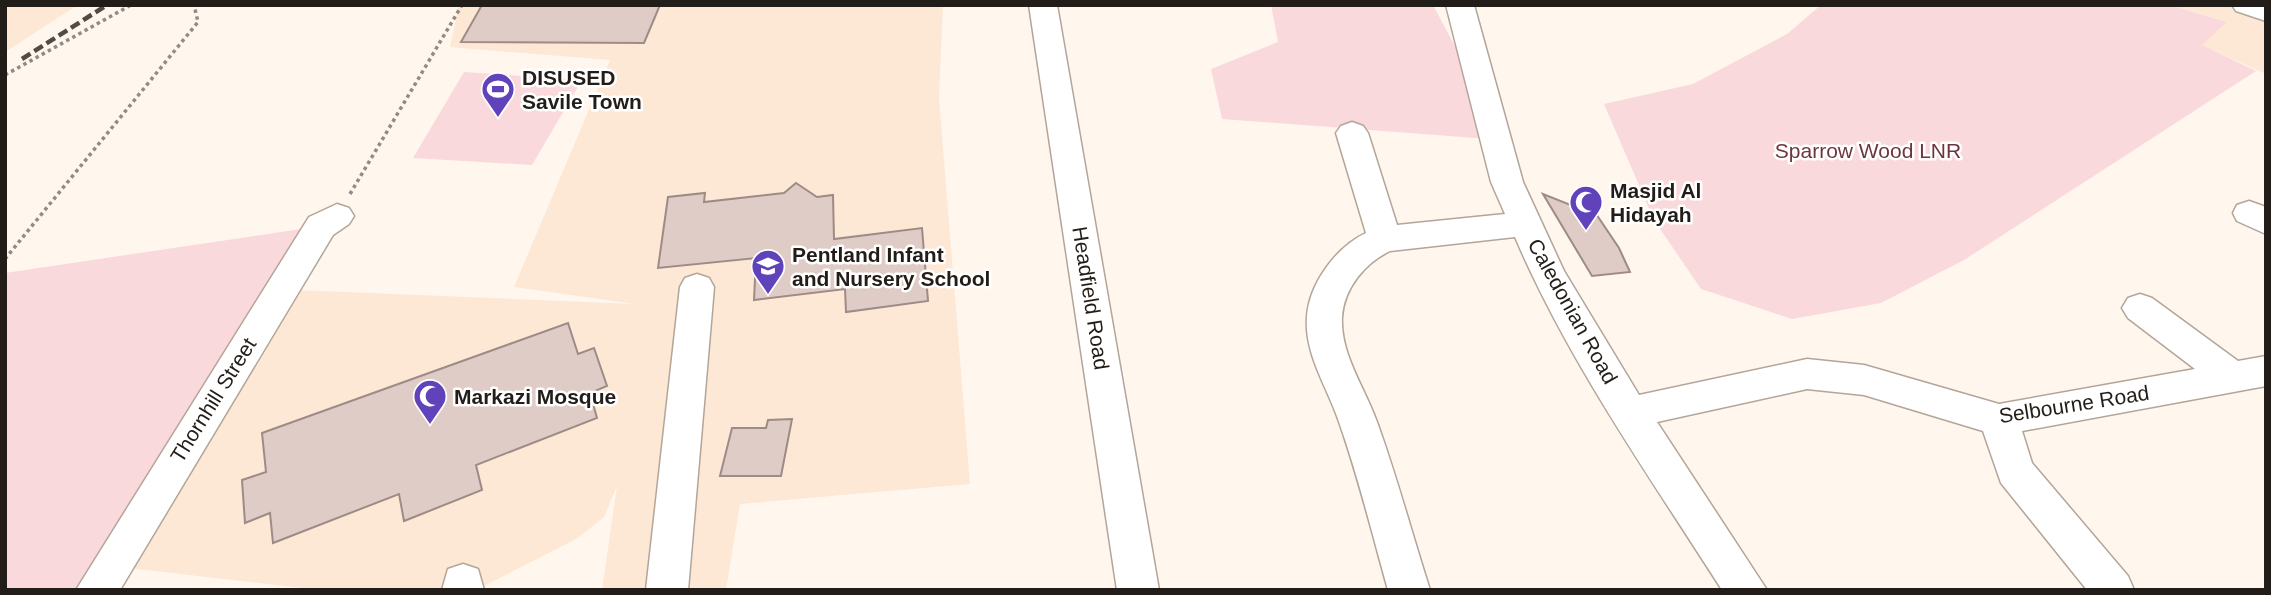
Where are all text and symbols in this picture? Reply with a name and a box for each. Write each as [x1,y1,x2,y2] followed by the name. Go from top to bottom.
[522,66,642,113] place label: DISUSED Savile Town
[479,70,517,119] sports icon: DISUSED Savile Town
[1775,139,1961,162] park label: Sparrow Wood LNR
[1610,179,1701,226] place label: Masjid Al Hidayah
[1567,183,1605,232] mosque icon: Masjid Al Hidayah
[1068,225,1114,371] street label: Headfield Road
[1524,234,1622,388] street label: Caledonian Road
[792,243,990,290] place label: Pentland Infant and Nursery School
[749,247,787,296] school or university icon: Pentland Infant and Nursery School
[166,333,261,466] street label: Thornhill Street
[411,377,449,426] mosque icon: Markazi Mosque
[1997,381,2151,427] street label: Selbourne Road
[454,385,616,408] place label: Markazi Mosque

